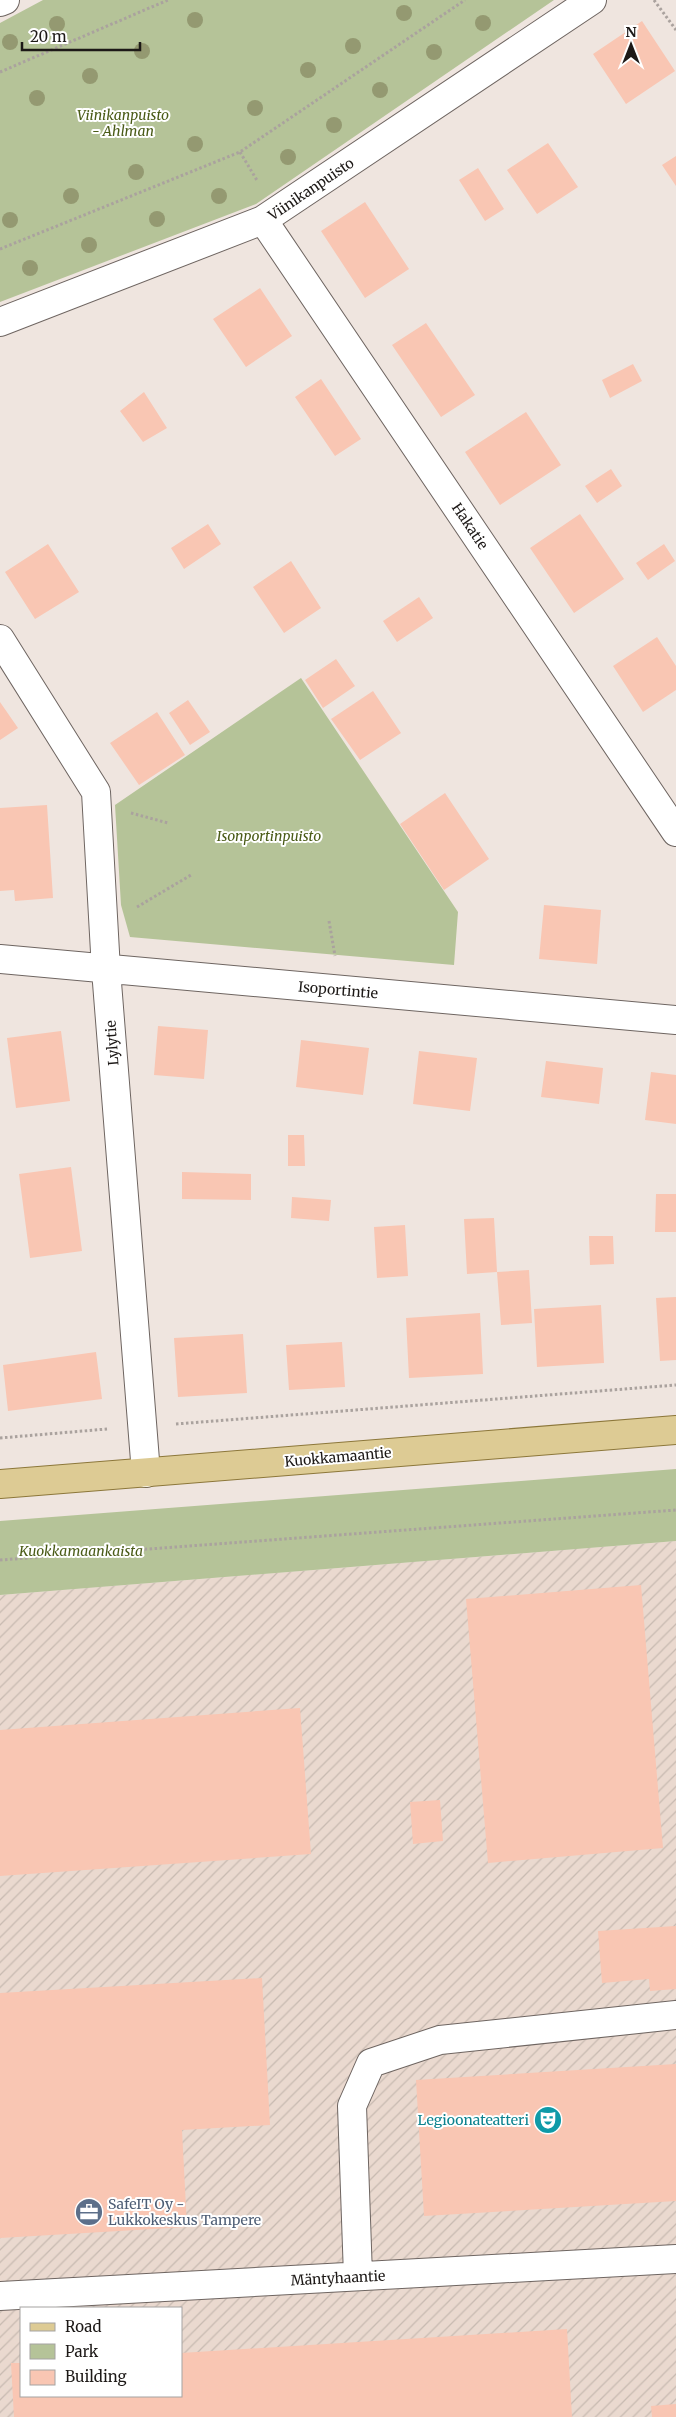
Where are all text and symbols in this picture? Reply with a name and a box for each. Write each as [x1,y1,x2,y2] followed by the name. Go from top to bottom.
[22,20,140,52] scale bar
[606,20,656,70] north arrow
[625,23,637,41] text: N
[30,27,67,46] text: 20 m
[77,106,169,140] park label: Viinikanpuisto - Ahlman
[264,154,357,225] street label: Viinikanpuisto
[448,499,492,553] street label: Hakatie
[217,827,321,845] park label: Isonportinpuisto
[297,978,379,1002] street label: Isoportintie
[101,1020,123,1066] street label: Lylytie
[284,1443,392,1471] street label: Kuokkamaantie
[18,1542,143,1560] park label: Kuokkamaankaista
[533,2105,563,2135] theatre icon: Legioonateatteri
[418,2111,529,2129] place label: Legioonateatteri
[108,2195,261,2229] place label: SafeIT Oy - Lukkokeskus Tampere
[74,2197,104,2227] office icon: SafeIT Oy - Lukkokeskus Tampere
[290,2267,386,2289] street label: Mäntyhaantie
[20,2307,182,2397] legend
[65,2317,101,2336] text: Road
[65,2342,99,2361] text: Park
[65,2367,127,2386] text: Building

